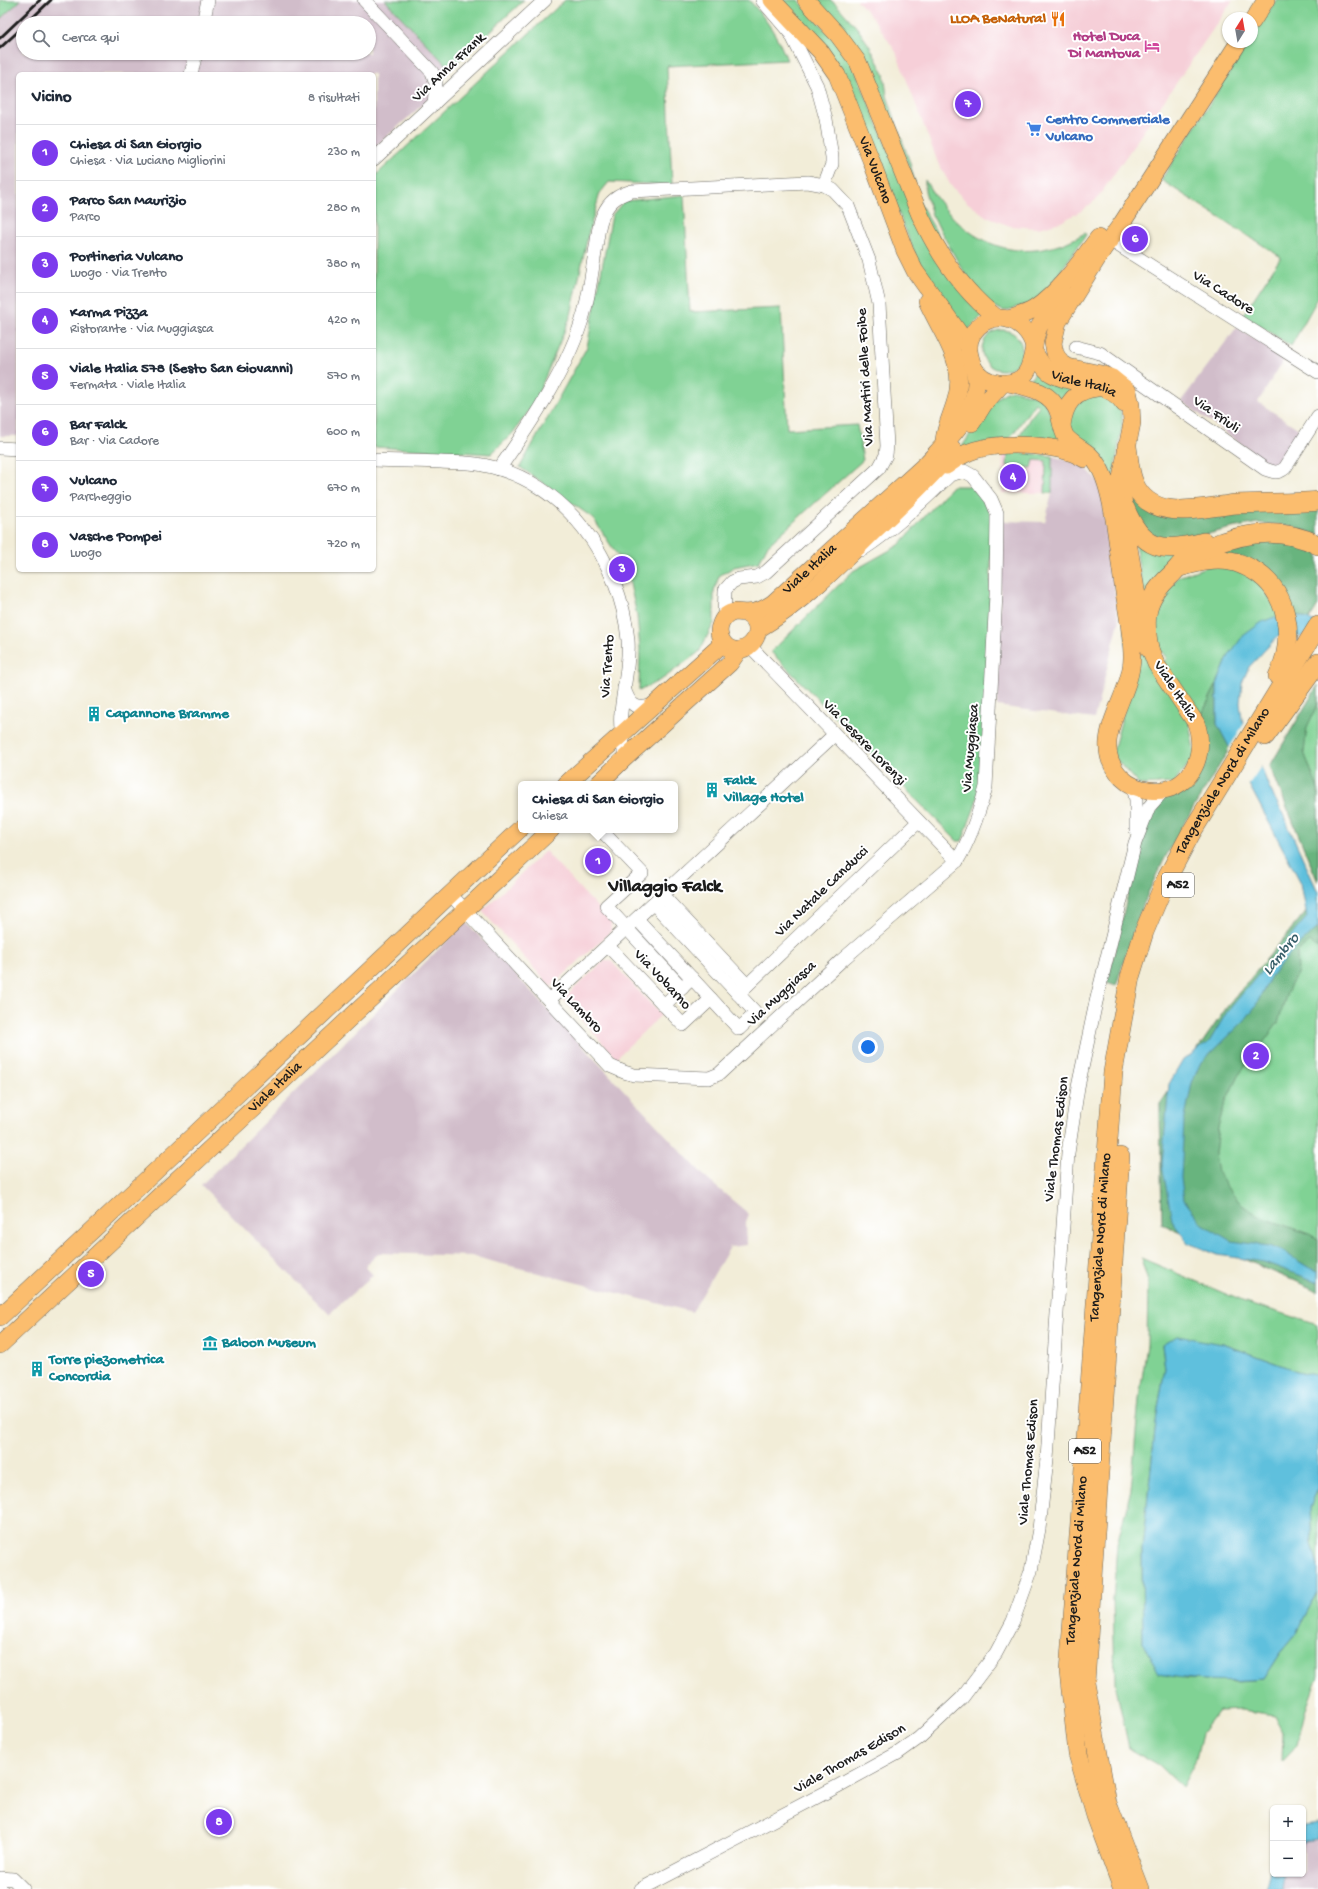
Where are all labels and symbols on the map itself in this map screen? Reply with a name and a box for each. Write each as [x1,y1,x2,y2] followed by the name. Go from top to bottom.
[950,10,1047,28] place label: LLOA BeNatural
[1049,10,1067,28] restaurant icon: LLOA BeNatural
[1222,12,1258,48] north arrow
[1067,28,1141,63] place label: Hotel Duca Di Mantova
[408,29,490,107] street label: Via Anna Frank
[1143,37,1161,55] hotel icon: Hotel Duca Di Mantova
[955,89,981,119] pin: 7
[1045,111,1171,146] place label: Centro Commerciale Vulcano
[1025,120,1043,138] supermarket icon: Centro Commerciale Vulcano
[853,133,896,207] street label: Via Vulcano
[1122,224,1148,254] pin: 6
[1188,266,1257,319] street label: Via Cadore
[853,307,879,447] street label: Via Martiri delle Foibe
[1047,365,1121,403] street label: Viale Italia
[1188,392,1243,438] street label: Via Friuli
[1000,462,1026,492] pin: 4
[778,540,842,599] street label: Viale Italia
[609,554,635,584] pin: 3
[597,634,619,699] street label: Via Trento
[1149,657,1201,725] street label: Viale Italia
[818,695,910,790] street label: Via Cesare Lorenzi
[958,702,984,794] street label: Via Muggiasca
[1172,704,1275,859] street label: Tangenziale Nord di Milano
[85,705,103,723] building icon: Capannone Bramme
[105,705,230,723] place label: Capannone Bramme
[723,772,805,807] place label: Falck Village Hotel
[703,781,721,799] building icon: Falck Village Hotel
[771,843,873,942] street label: Via Natale Canducci
[585,846,611,876] pin: 1
[1162,873,1194,897] road number: A52
[607,876,724,899] district label: Villaggio Falck
[1259,930,1305,980] water label: Lambro
[629,945,695,1014] street label: Via Vobarno
[743,957,821,1031] street label: Via Muggiasca
[545,974,606,1038] street label: Via Lambro
[858,1037,878,1057] your location
[1243,1041,1269,1071] pin: 2
[244,1057,307,1118] street label: Viale Italia
[1040,1075,1074,1204] street label: Viale Thomas Edison
[1086,1152,1116,1323] street label: Tangenziale Nord di Milano
[78,1259,104,1289] pin: 5
[201,1334,219,1352] museum icon: Baloon Museum
[221,1334,316,1352] place label: Baloon Museum
[48,1351,164,1386] place label: Torre piezometrica Concordia
[28,1360,46,1378] building icon: Torre piezometrica Concordia
[1014,1398,1043,1527] street label: Viale Thomas Edison
[1069,1439,1101,1463] road number: A52
[1062,1475,1092,1646] street label: Tangenziale Nord di Milano
[790,1720,909,1799] street label: Viale Thomas Edison
[206,1807,232,1837] pin: 8

